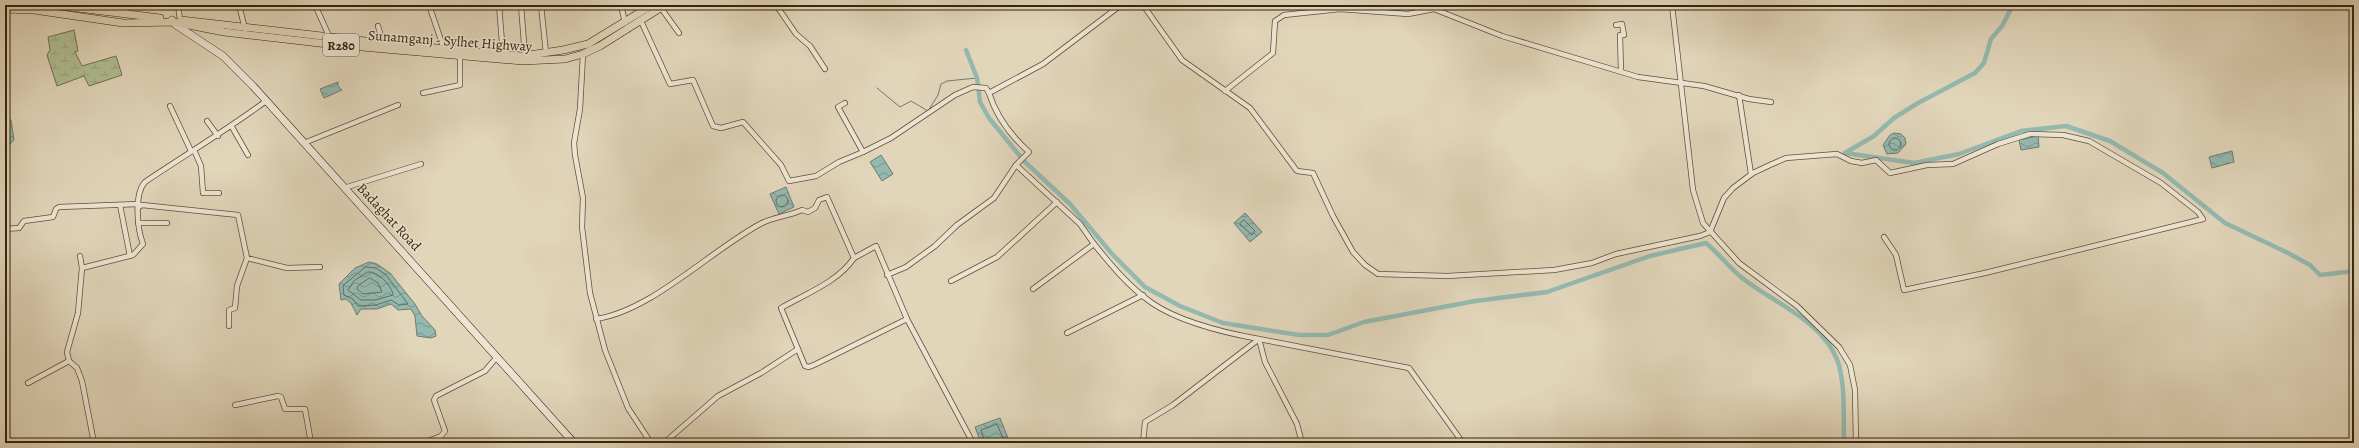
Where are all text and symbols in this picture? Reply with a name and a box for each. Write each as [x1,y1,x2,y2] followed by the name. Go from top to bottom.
[367,26,533,56] street label: Sunamganj - Sylhet Highway
[323,34,359,56] road number: R280
[353,179,426,255] street label: Badaghat Road

